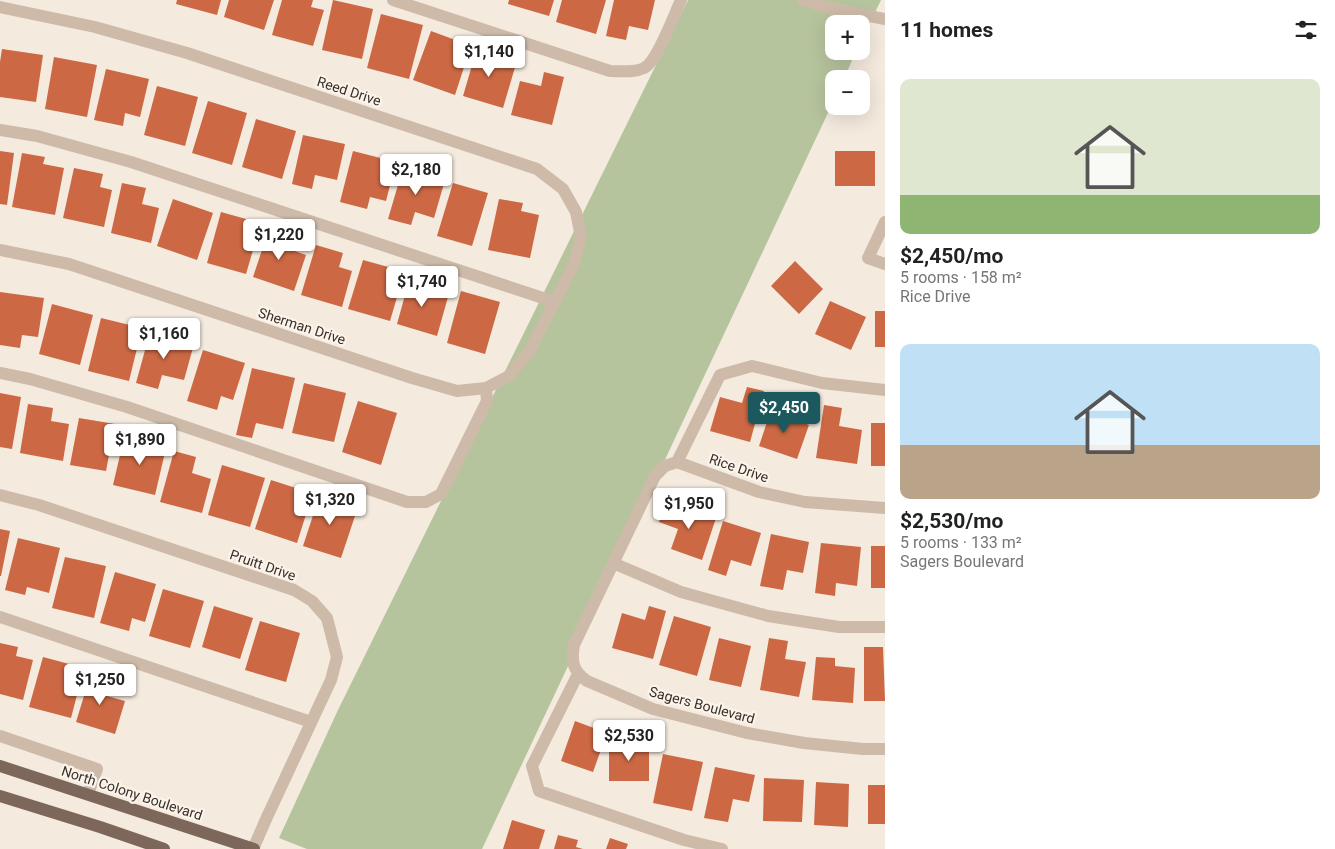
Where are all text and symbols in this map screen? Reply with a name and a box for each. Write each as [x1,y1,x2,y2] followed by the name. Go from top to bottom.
[825,15,870,115] map controls
[825,15,870,60] button: +
[1292,16,1320,44] icon: filters
[900,18,993,42] text: 11 homes
[448,36,530,78] pin: $1,140
[464,42,514,61] text: $1,140
[825,70,870,115] button: −
[315,73,383,109] street label: Reed Drive
[1065,112,1155,202] icon: home
[375,154,457,196] pin: $2,180
[391,160,441,179] text: $2,180
[238,218,320,261] pin: $1,220
[254,225,304,244] text: $1,220
[900,244,1003,268] text: $2,450/mo
[381,266,463,308] pin: $1,740
[900,268,1022,287] text: 5 rooms · 158 m²
[397,272,447,291] text: $1,740
[900,287,971,306] text: Rice Drive
[256,304,348,348] street label: Sherman Drive
[123,318,205,360] pin: $1,160
[139,324,189,343] text: $1,160
[1065,377,1155,467] icon: home
[743,392,825,434] pin: $2,450
[759,398,809,417] text: $2,450
[99,424,181,466] pin: $1,890
[115,430,165,449] text: $1,890
[707,450,771,486] street label: Rice Drive
[289,484,371,526] pin: $1,320
[648,488,730,530] pin: $1,950
[305,490,355,509] text: $1,320
[664,494,714,513] text: $1,950
[900,509,1003,533] text: $2,530/mo
[900,533,1022,552] text: 5 rooms · 133 m²
[228,546,298,584] street label: Pruitt Drive
[900,552,1024,571] text: Sagers Boulevard
[59,664,141,706] pin: $1,250
[75,670,125,689] text: $1,250
[647,683,757,727] street label: Sagers Boulevard
[588,720,670,762] pin: $2,530
[604,726,654,745] text: $2,530
[60,763,204,823] street label: North Colony Boulevard

